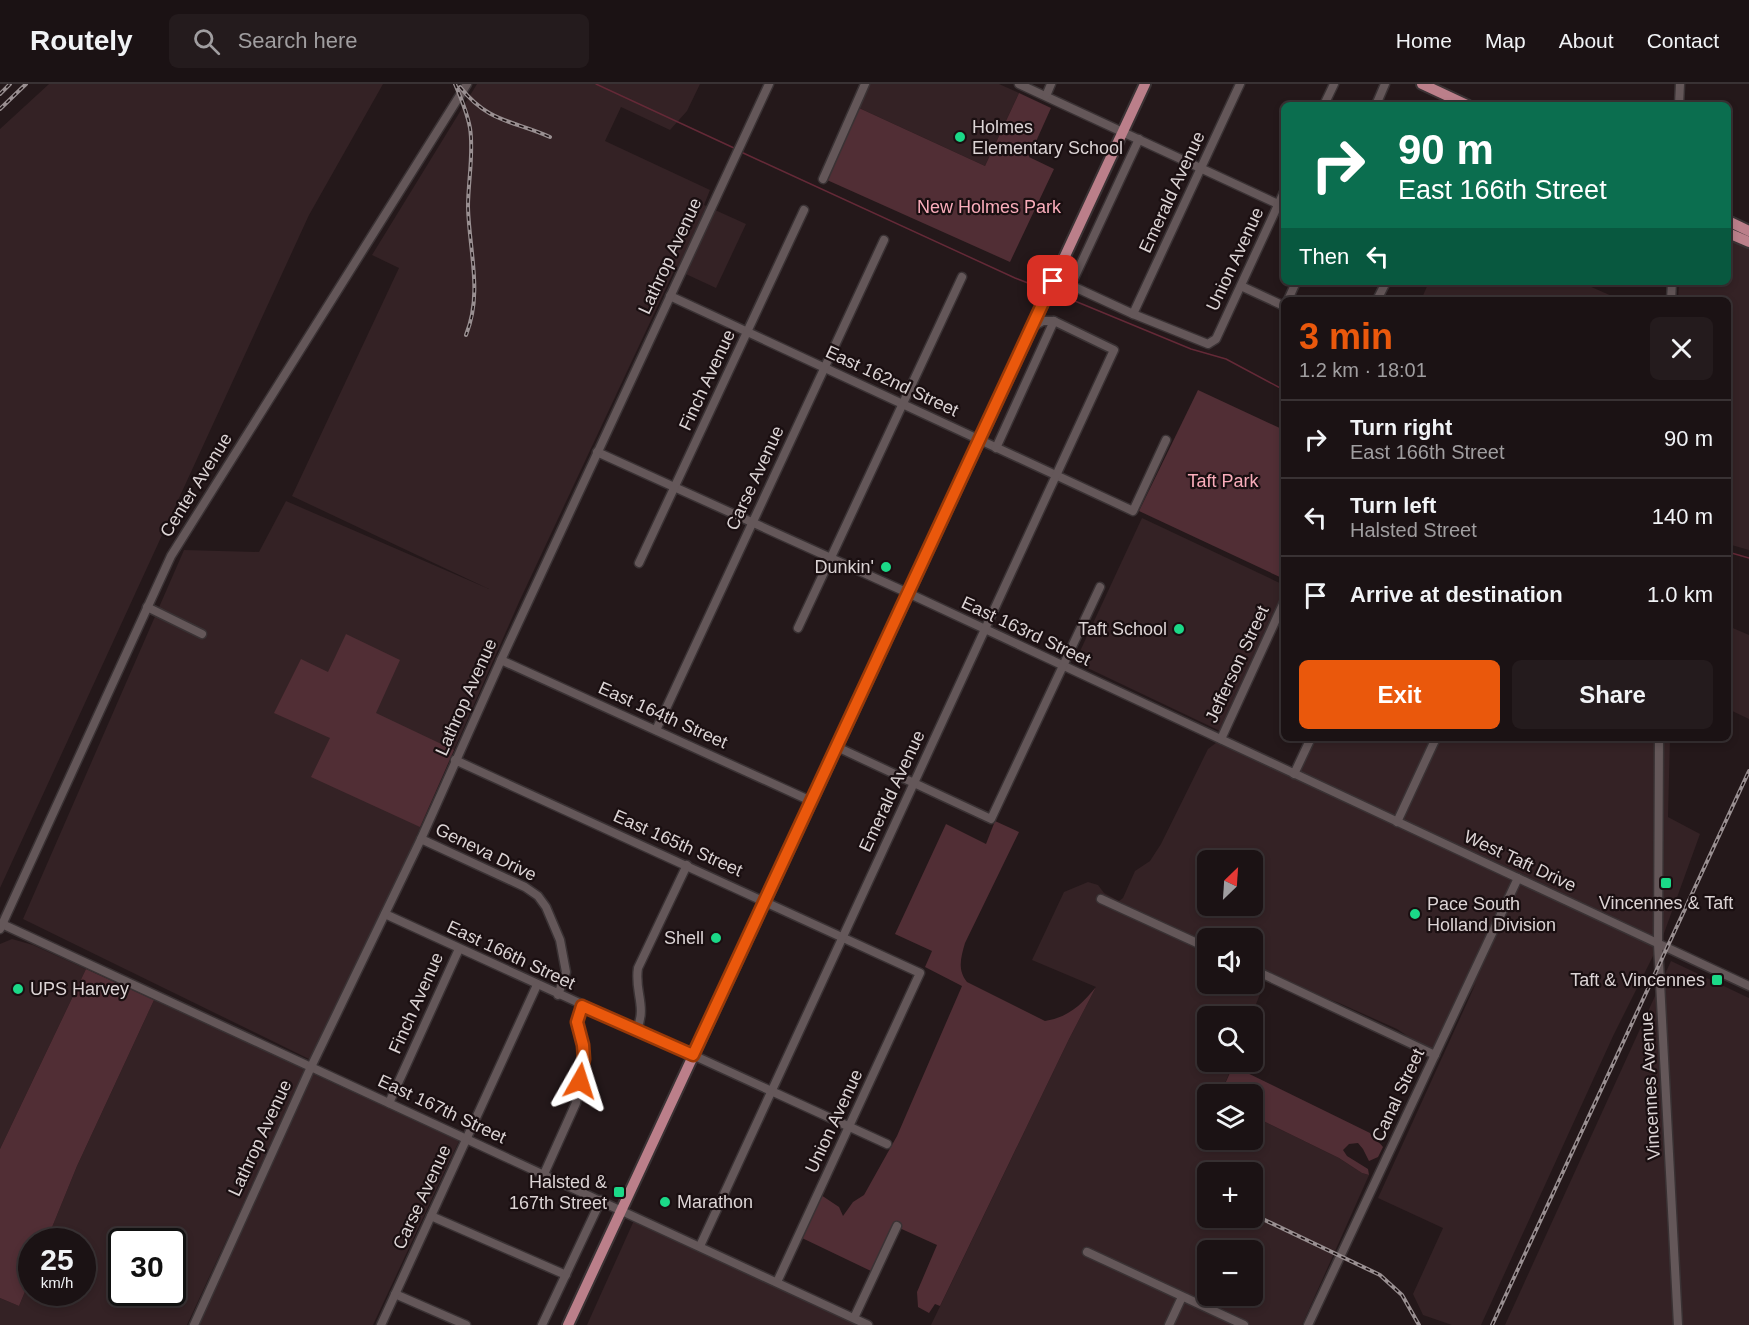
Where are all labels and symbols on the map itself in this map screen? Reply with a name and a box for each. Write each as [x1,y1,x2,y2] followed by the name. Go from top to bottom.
[972,117,1123,158] place label: Holmes Elementary School
[1135,128,1209,256] street label: Emerald Avenue
[953,130,967,144] marker: Holmes Elementary School
[634,195,706,317] street label: Lathrop Avenue
[917,197,1062,217] park label: New Holmes Park
[1202,204,1268,314] street label: Union Avenue
[1027,255,1078,306] pin
[675,326,739,434] street label: Finch Avenue
[822,341,962,421] street label: East 162nd Street
[722,423,788,533] street label: Carse Avenue
[156,429,236,541] street label: Center Avenue
[1187,471,1260,491] park label: Taft Park
[815,557,874,577] place label: Dunkin'
[879,560,893,574] marker: Dunkin'
[958,592,1094,670] street label: East 163rd Street
[1201,602,1273,726] street label: Jefferson Street
[1078,619,1167,639] place label: Taft School
[1172,622,1186,636] marker: Taft School
[431,635,501,759] street label: Lathrop Avenue
[595,678,731,752] street label: East 164th Street
[855,727,929,855] street label: Emerald Avenue
[610,806,746,880] street label: East 165th Street
[432,819,540,885] street label: Geneva Drive
[1461,826,1579,896] street label: West Taft Drive
[1197,850,1263,916] north arrow
[1659,876,1673,890] marker: Vincennes & Taft
[1599,893,1733,913] place label: Vincennes & Taft
[1427,894,1556,935] place label: Pace South Holland Division
[1408,907,1422,921] marker: Pace South Holland Division
[444,917,578,993] street label: East 166th Street
[664,928,704,948] place label: Shell
[709,931,723,945] marker: Shell
[385,949,447,1057] street label: Finch Avenue
[1570,970,1705,990] place label: Taft & Vincennes
[1710,973,1724,987] marker: Taft & Vincennes
[30,979,129,999] place label: UPS Harvey
[11,982,25,996] marker: UPS Harvey
[1636,1011,1664,1161] street label: Vincennes Avenue
[1368,1045,1428,1145] street label: Canal Street
[548,1049,612,1113] position arrow
[801,1066,867,1176] street label: Union Avenue
[375,1071,509,1147] street label: East 167th Street
[224,1077,296,1199] street label: Lathrop Avenue
[389,1142,455,1252] street label: Carse Avenue
[509,1172,607,1213] place label: Halsted & 167th Street
[612,1185,626,1199] marker: Halsted & 167th Street
[677,1192,753,1212] place label: Marathon
[658,1195,672,1209] marker: Marathon
[108,1228,186,1306] speed limit sign: 30

